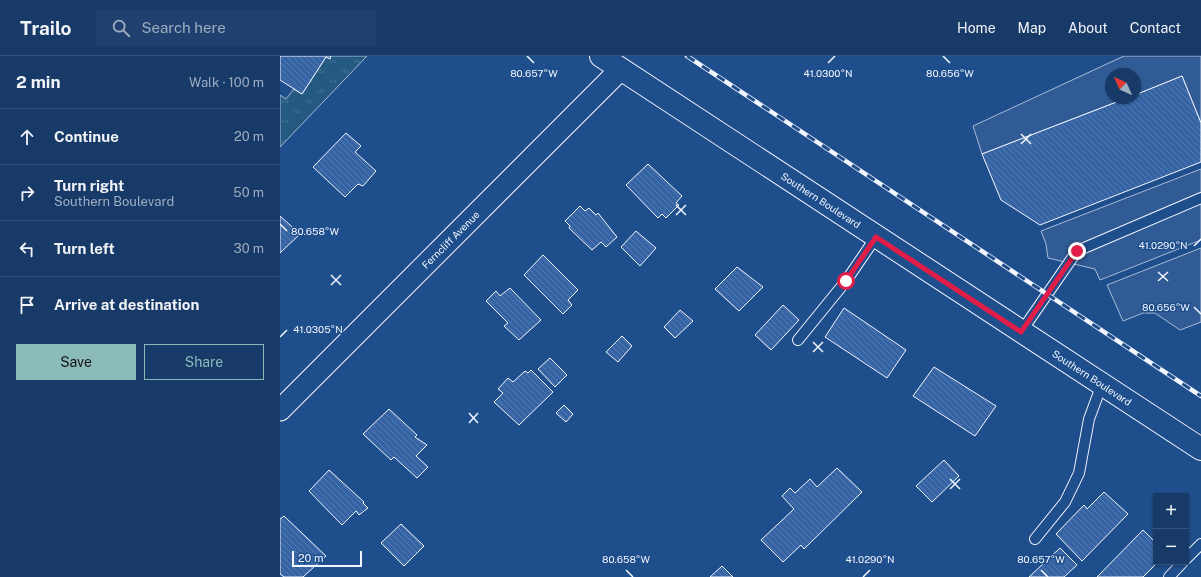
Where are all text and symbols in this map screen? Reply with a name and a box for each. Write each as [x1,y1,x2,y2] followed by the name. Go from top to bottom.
[96,10,376,46] search box
[20,17,72,39] text: Trailo
[110,17,132,39] icon: search
[142,19,226,36] text: Search here
[957,20,996,36] text: Home
[1018,20,1046,36] text: Map
[1068,20,1108,36] text: About
[1130,20,1181,36] text: Contact
[510,67,558,79] text: 80.657°W
[803,67,853,79] text: 41.0300°N
[926,67,974,79] text: 80.656°W
[1105,68,1141,104] north arrow
[16,72,61,92] text: 2 min
[189,75,264,90] text: Walk · 100 m
[16,126,38,148] icon: ahead
[54,128,119,145] text: Continue
[234,129,264,144] text: 20 m
[779,170,863,230] street label: Southern Boulevard
[54,177,124,194] text: Turn right
[16,182,38,204] icon: right
[233,185,264,200] text: 50 m
[54,194,174,209] text: Southern Boulevard
[419,208,482,271] street label: Ferncliff Avenue
[291,225,339,237] text: 80.658°W
[16,238,38,260] icon: left
[1138,239,1188,251] text: 41.0290°N
[54,240,115,257] text: Turn left
[234,241,264,256] text: 30 m
[1068,242,1086,260] route end
[837,272,855,290] route start
[16,294,38,316] icon: arrive
[54,296,199,313] text: Arrive at destination
[1142,301,1190,313] text: 80.656°W
[293,323,343,335] text: 41.0305°N
[16,344,136,380] button: Save
[144,344,264,380] button: Share
[1050,347,1134,408] street label: Southern Boulevard
[1153,493,1189,565] map controls
[1153,493,1189,529] button: +
[1153,529,1189,565] button: −
[292,549,362,568] scale bar
[298,552,323,564] text: 20 m
[602,553,650,565] text: 80.658°W
[845,553,895,565] text: 41.0290°N
[1017,553,1065,565] text: 80.657°W

